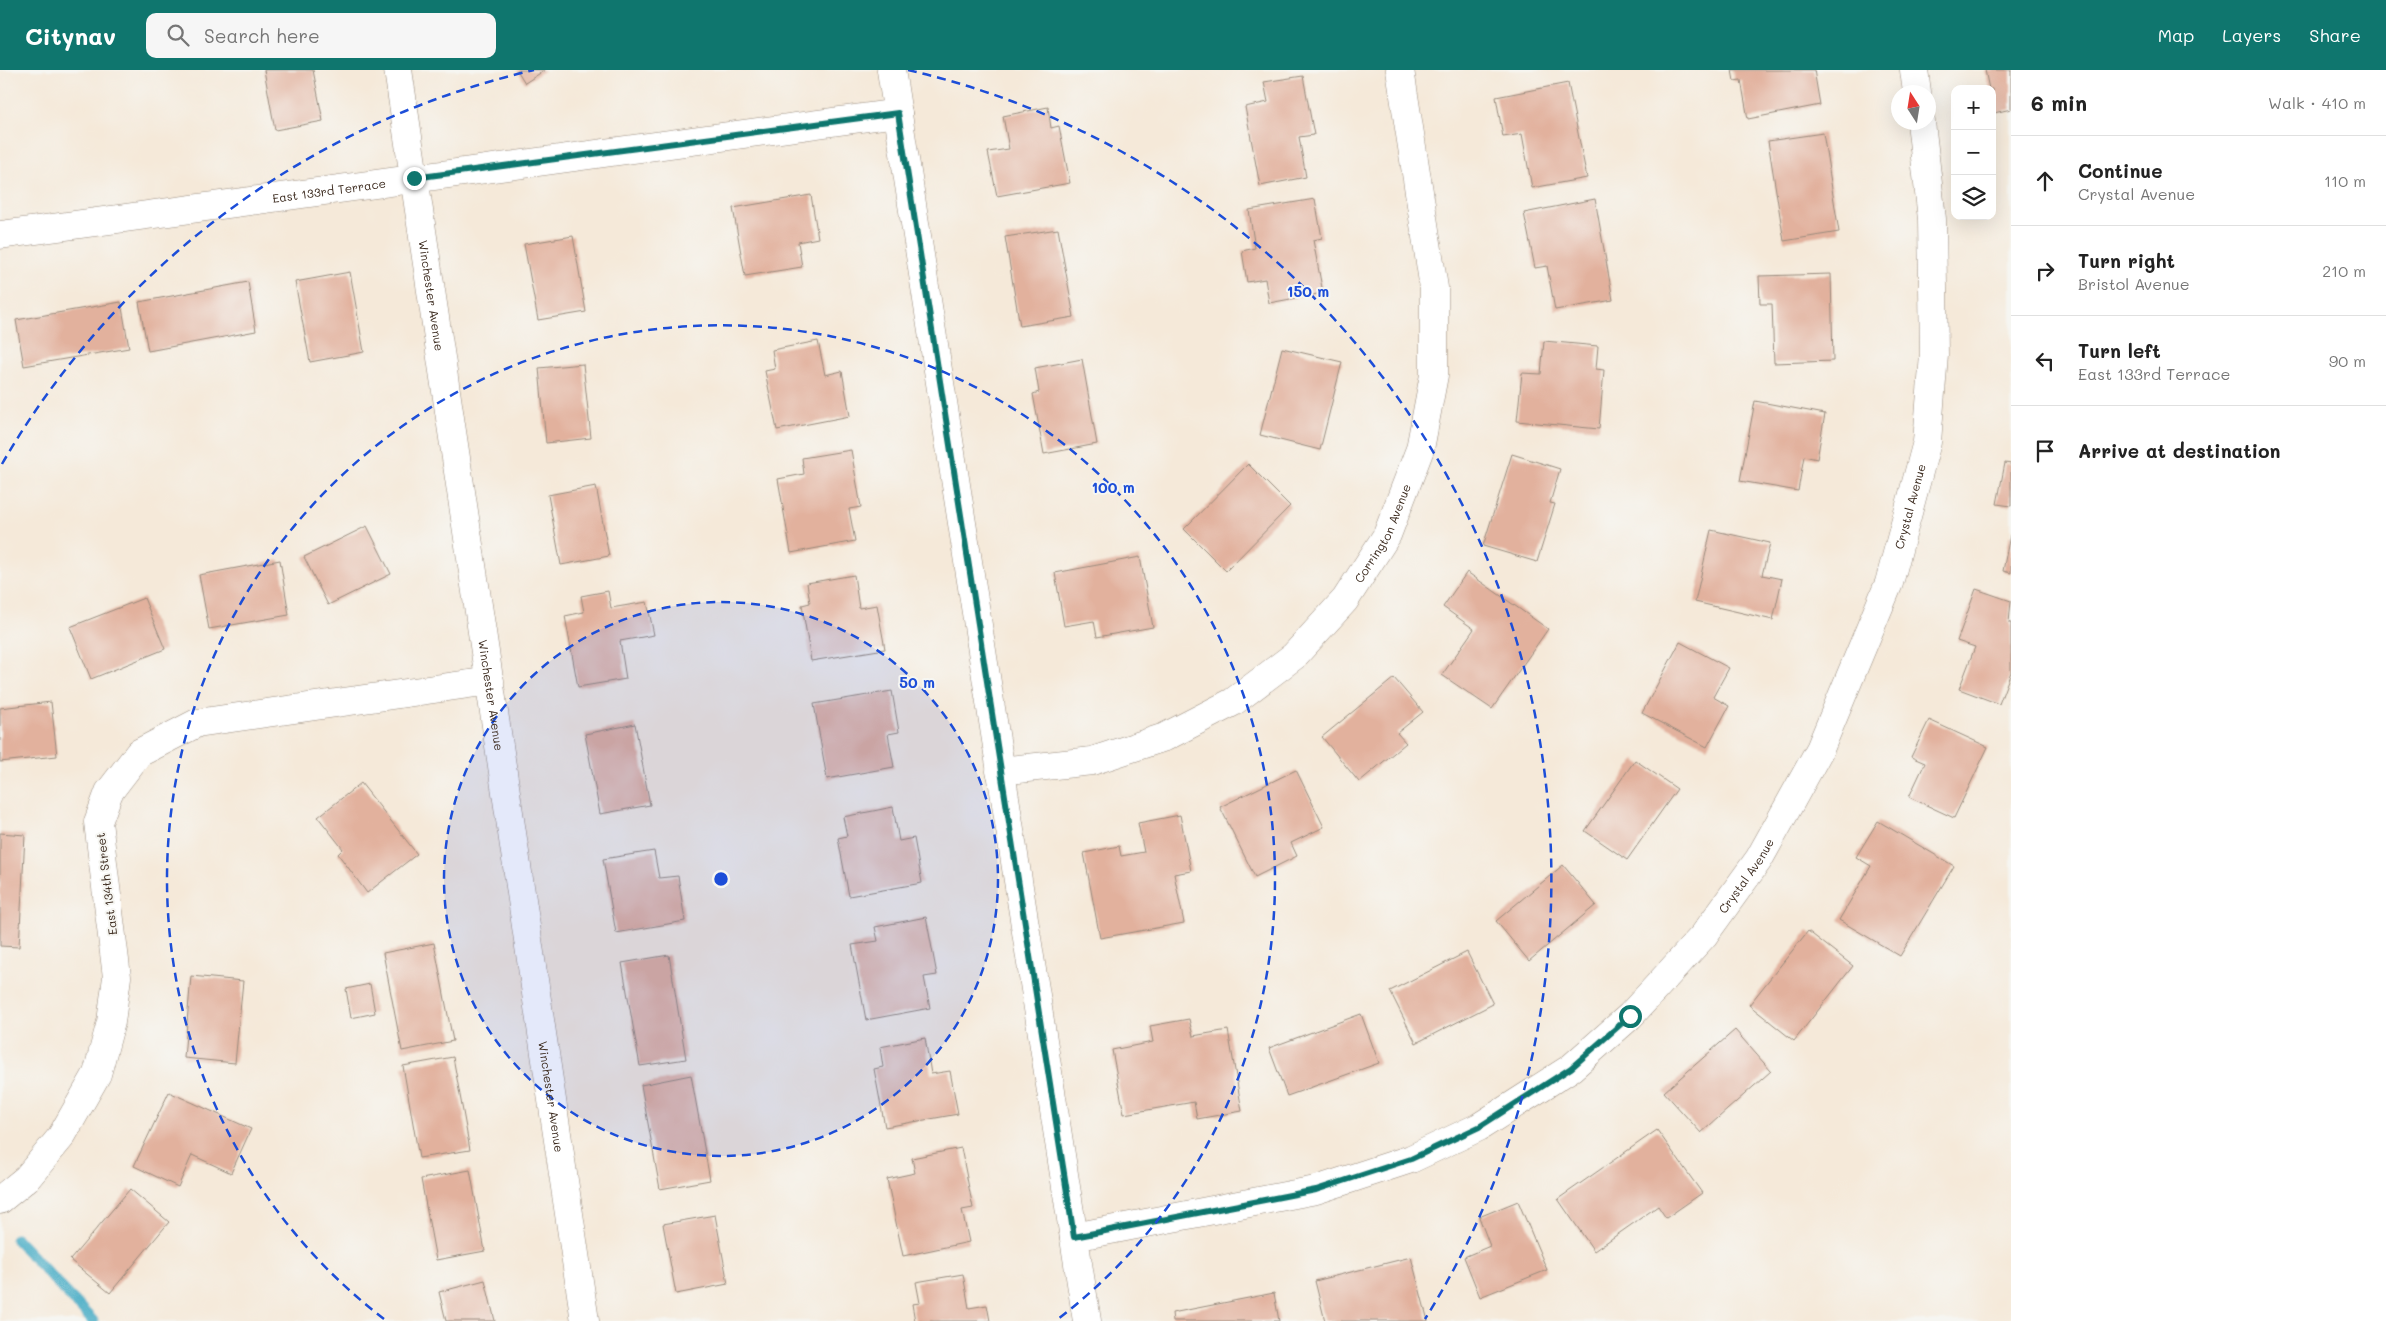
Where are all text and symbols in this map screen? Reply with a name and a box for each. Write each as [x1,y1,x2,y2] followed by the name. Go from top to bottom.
[146,13,496,58] search box
[25,20,116,51] text: Citynav
[164,21,192,49] icon: search
[204,23,320,48] text: Search here
[2158,23,2194,47] text: Map
[2222,23,2281,47] text: Layers
[2309,23,2361,47] text: Share
[1891,85,1936,130] north arrow
[1951,85,1996,220] map controls
[1951,85,1996,130] button: +
[2031,89,2087,116] text: 6 min
[2268,92,2366,113] text: Walk · 410 m
[1951,130,1996,175] button: −
[2078,158,2163,183] text: Continue
[403,167,426,190] route end
[2031,167,2059,195] icon: ahead
[2324,170,2366,191] text: 110 m
[271,175,387,206] street label: East 133rd Terrace
[1951,175,1996,220] button: layers
[2078,183,2195,204] text: Crystal Avenue
[416,239,448,352] street label: Winchester Avenue
[2078,248,2175,273] text: Turn right
[2031,257,2059,285] icon: right
[2322,260,2366,281] text: 210 m
[2078,273,2190,294] text: Bristol Avenue
[1287,281,1329,301] text: 150 m
[2078,338,2161,363] text: Turn left
[2031,347,2059,375] icon: left
[2329,350,2366,371] text: 90 m
[2078,363,2230,384] text: East 133rd Terrace
[2031,437,2059,465] icon: arrive
[2078,438,2281,463] text: Arrive at destination
[1890,462,1929,551] street label: Crystal Avenue
[1091,477,1135,497] text: 100 m
[1350,481,1414,586] street label: Corrington Avenue
[475,638,508,752] street label: Winchester Avenue
[899,672,935,692] text: 50 m
[92,832,120,936] street label: East 134th Street
[1714,835,1777,916] street label: Crystal Avenue
[712,870,730,888] centre of rings
[1619,1005,1642,1028] route start
[535,1040,568,1153] street label: Winchester Avenue

